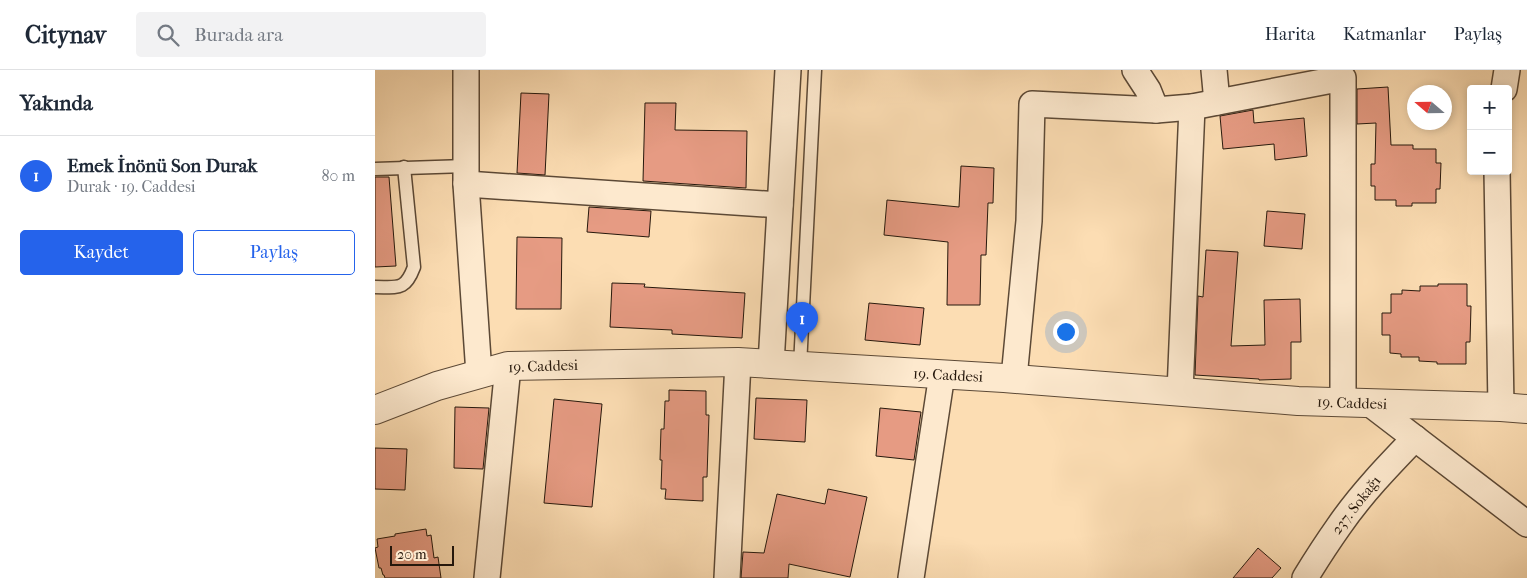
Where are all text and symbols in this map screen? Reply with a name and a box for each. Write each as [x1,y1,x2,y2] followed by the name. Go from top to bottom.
[136,12,486,57] search box
[25,21,106,49] text: Citynav
[154,21,182,49] icon: search
[194,24,283,46] text: Burada ara
[1265,24,1315,45] text: Harita
[1343,24,1426,45] text: Katmanlar
[1454,24,1502,45] text: Paylaş
[1407,85,1452,130] north arrow
[1467,85,1512,175] map controls
[1467,85,1512,130] button: +
[20,91,93,115] text: Yakında
[1467,130,1512,175] button: −
[67,155,257,177] text: Emek İnönü Son Durak
[33,166,39,185] text: 1
[321,166,355,185] text: 80 m
[67,177,196,196] text: Durak · 19. Caddesi
[20,230,183,275] button: Kaydet
[193,230,355,275] button: Paylaş
[786,302,818,343] pin: 1
[1053,319,1079,345] your location
[508,356,579,376] street label: 19. Caddesi
[913,364,984,386] street label: 19. Caddesi
[1317,393,1388,413] street label: 19. Caddesi
[1328,472,1385,538] street label: 237. Sokağı
[390,543,454,566] scale bar
[397,546,427,563] text: 20 m

